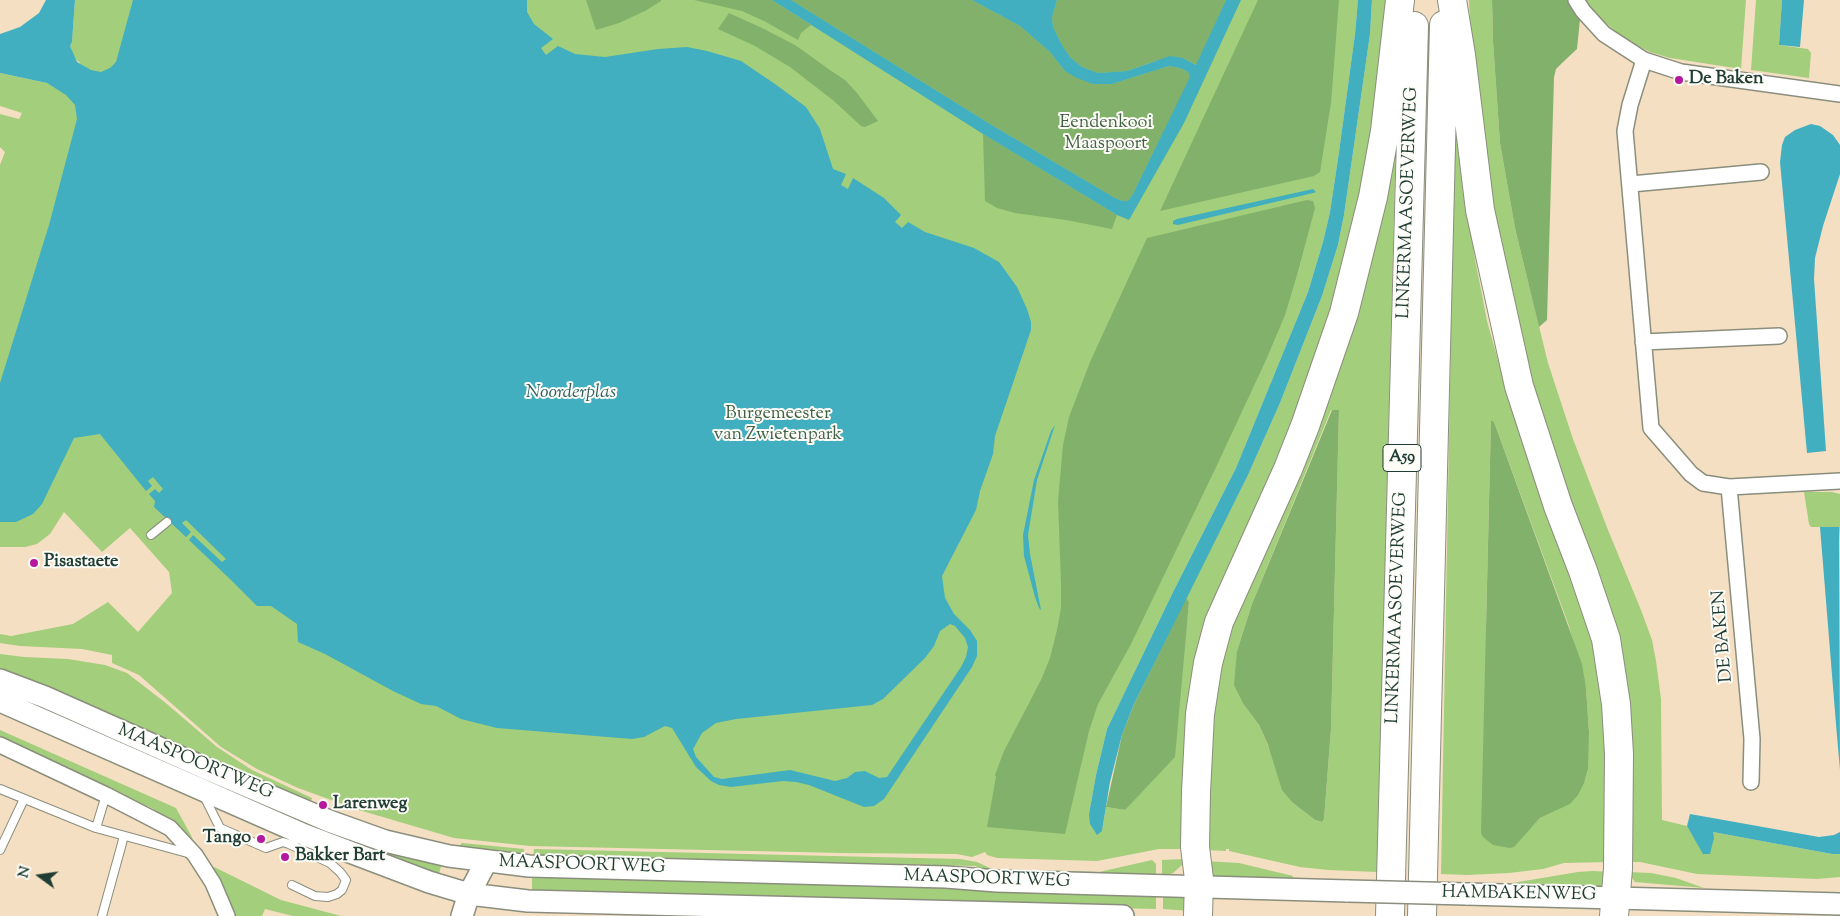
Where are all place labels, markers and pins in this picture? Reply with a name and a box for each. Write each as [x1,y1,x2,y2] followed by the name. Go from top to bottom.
[1689,69,1764,91] place label: De Baken
[1673,74,1685,86] marker: De Baken
[44,552,119,574] place label: Pisastaete
[28,557,40,569] marker: Pisastaete
[333,794,407,816] place label: Larenweg
[317,799,329,811] marker: Larenweg
[203,828,251,850] place label: Tango
[255,833,267,845] marker: Tango
[295,846,385,868] place label: Bakker Bart
[279,851,291,863] marker: Bakker Bart

